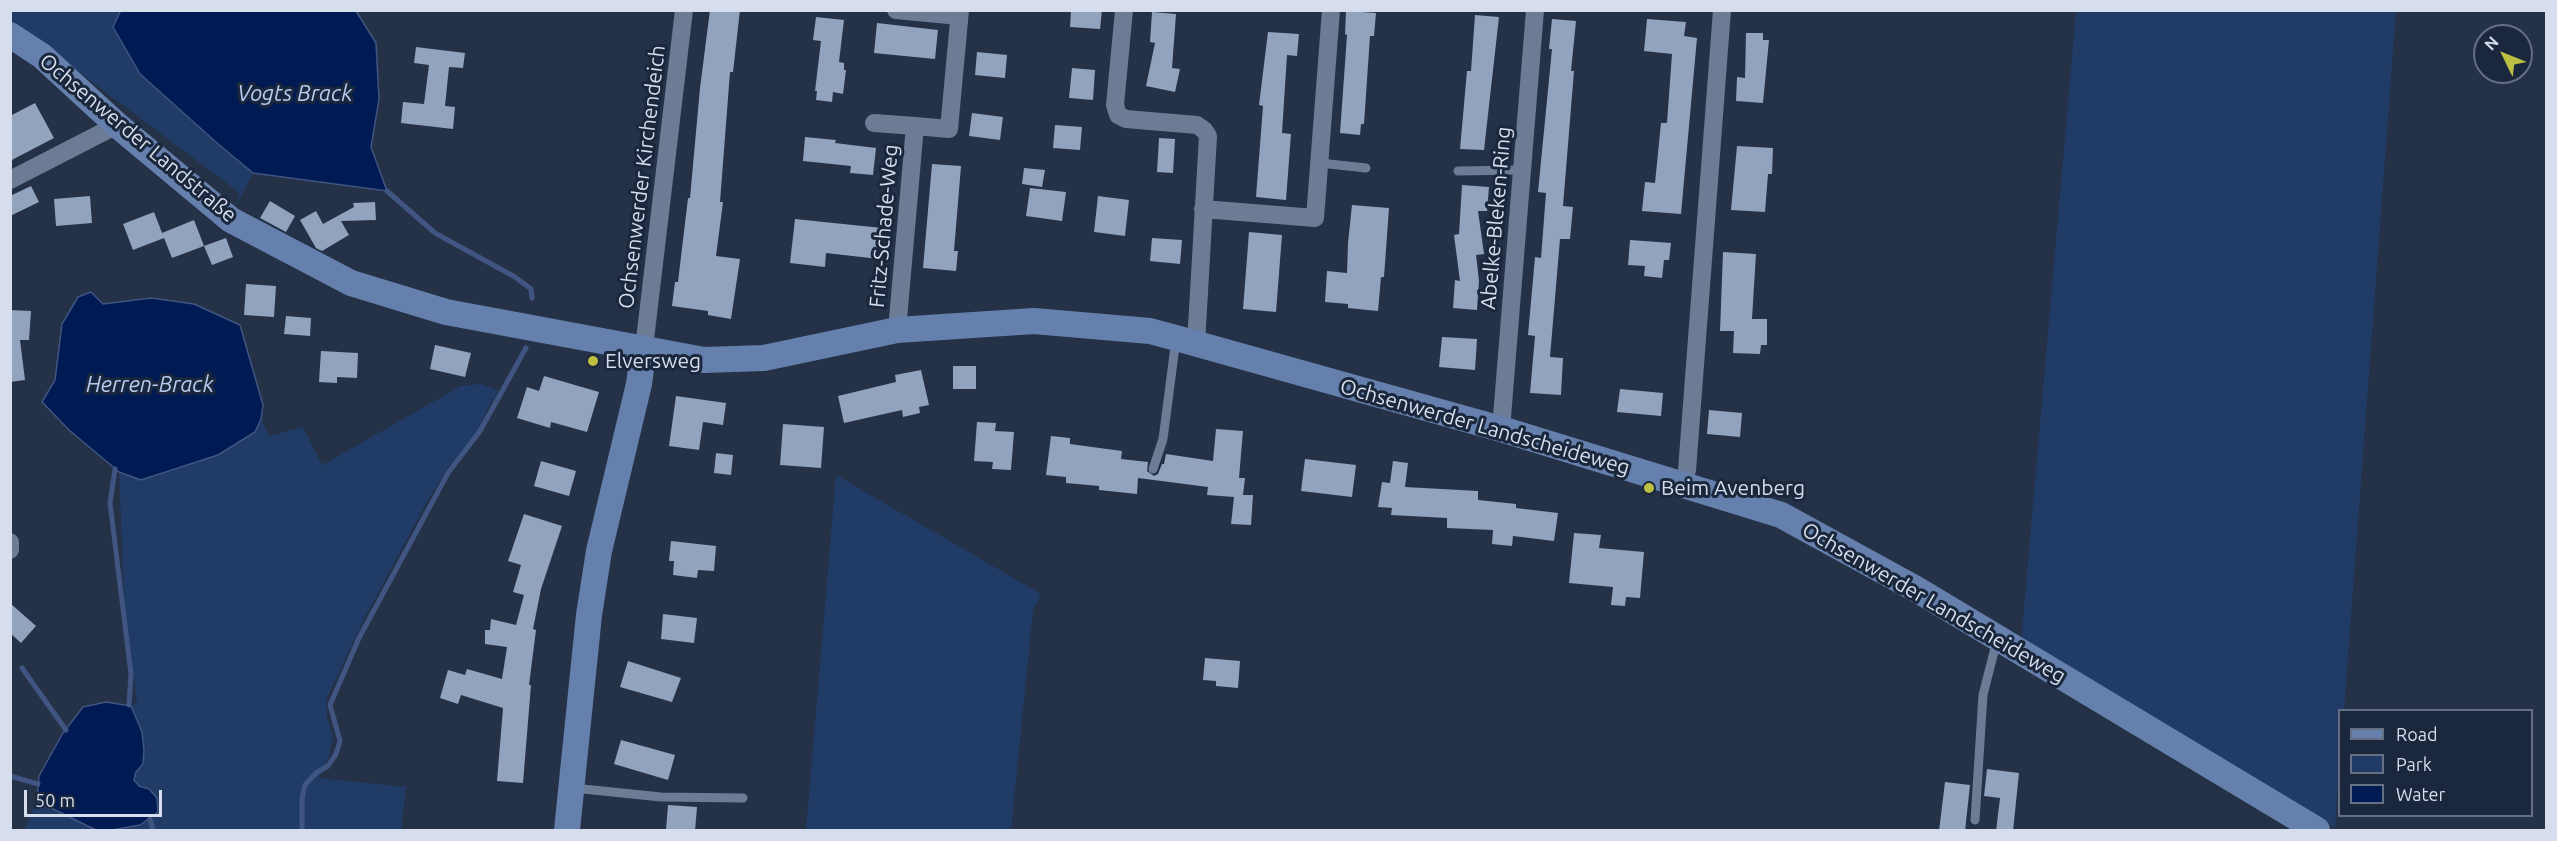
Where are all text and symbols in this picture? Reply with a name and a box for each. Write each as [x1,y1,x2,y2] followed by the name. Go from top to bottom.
[2473,24,2533,84] north arrow
[2481,33,2502,54] text: N
[613,44,671,310] street label: Ochsenwerder Kirchendeich
[34,48,242,228] street label: Ochsenwerder Landstraße
[237,81,353,107] water label: Vogts Brack
[1475,125,1517,311] street label: Abelke-Bleken-Ring
[864,143,904,309] street label: Fritz-Schade-Weg
[605,348,701,374] place label: Elversweg
[586,354,600,368] marker: Elversweg
[86,372,214,398] water label: Herren-Brack
[1337,373,1633,481] street label: Ochsenwerder Landscheideweg
[1661,475,1805,501] place label: Beim Avenberg
[1642,481,1656,495] marker: Beim Avenberg
[1798,517,2070,689] street label: Ochsenwerder Landscheideweg
[2338,709,2533,817] legend
[2396,724,2438,744] text: Road
[2396,754,2432,774] text: Park
[27,778,165,816] scale bar
[2396,784,2445,804] text: Water
[35,790,75,810] text: 50 m

